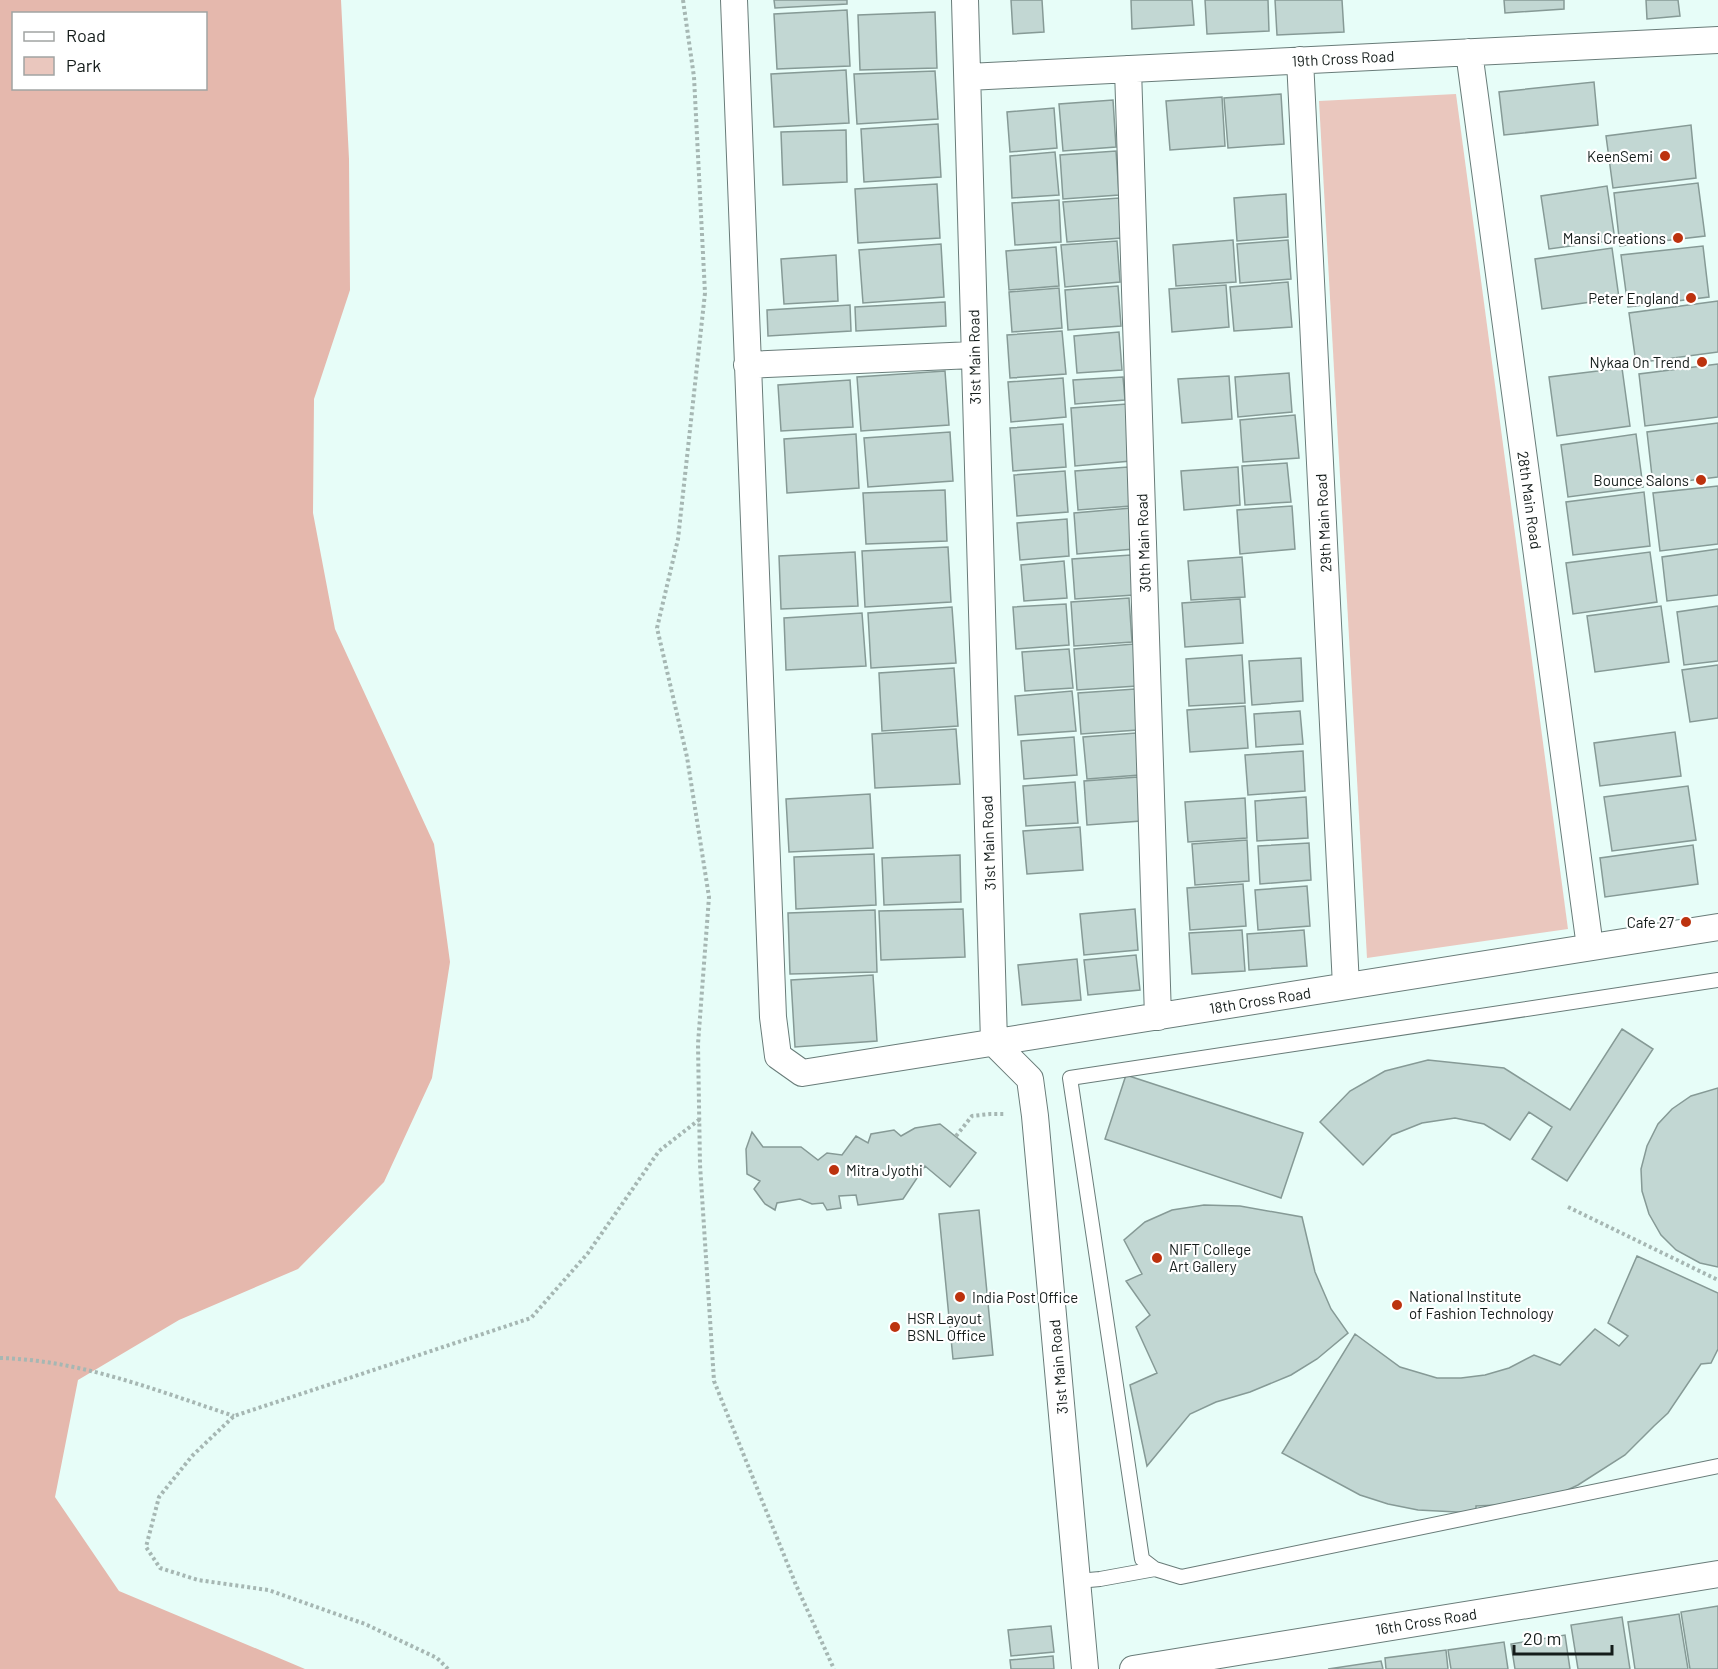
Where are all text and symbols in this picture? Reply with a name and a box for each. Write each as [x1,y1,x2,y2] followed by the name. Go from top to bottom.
[12,12,207,90] legend
[66,24,106,46] text: Road
[1291,46,1395,70] street label: 19th Cross Road
[66,54,101,76] text: Park
[1587,147,1653,165] place label: KeenSemi
[1658,149,1672,163] marker: KeenSemi
[1563,229,1666,247] place label: Mansi Creations
[1671,231,1685,245] marker: Mansi Creations
[1588,289,1679,307] place label: Peter England
[1684,291,1698,305] marker: Peter England
[964,309,984,405] street label: 31st Main Road
[1590,353,1690,371] place label: Nykaa On Trend
[1695,355,1709,369] marker: Nykaa On Trend
[1514,450,1546,550] street label: 28th Main Road
[1593,471,1689,489] place label: Bounce Salons
[1311,473,1335,573] street label: 29th Main Road
[1694,473,1708,487] marker: Bounce Salons
[1132,493,1154,593] street label: 30th Main Road
[977,795,999,891] street label: 31st Main Road
[1627,913,1674,931] place label: Cafe 27
[1679,915,1693,929] marker: Cafe 27
[1208,983,1312,1017] street label: 18th Cross Road
[846,1161,923,1179] place label: Mitra Jyothi
[827,1163,841,1177] marker: Mitra Jyothi
[1169,1240,1251,1275] place label: NIFT College Art Gallery
[1150,1251,1164,1265] marker: NIFT College Art Gallery
[1409,1287,1554,1322] place label: National Institute of Fashion Technology
[972,1288,1078,1306] place label: India Post Office
[953,1290,967,1304] marker: India Post Office
[1390,1298,1404,1312] marker: National Institute of Fashion Technology
[907,1309,986,1344] place label: HSR Layout BSNL Office
[1045,1319,1071,1415] street label: 31st Main Road
[888,1320,902,1334] marker: HSR Layout BSNL Office
[1374,1604,1478,1638] street label: 16th Cross Road
[1514,1618,1612,1656] scale bar
[1523,1627,1561,1649] text: 20 m

